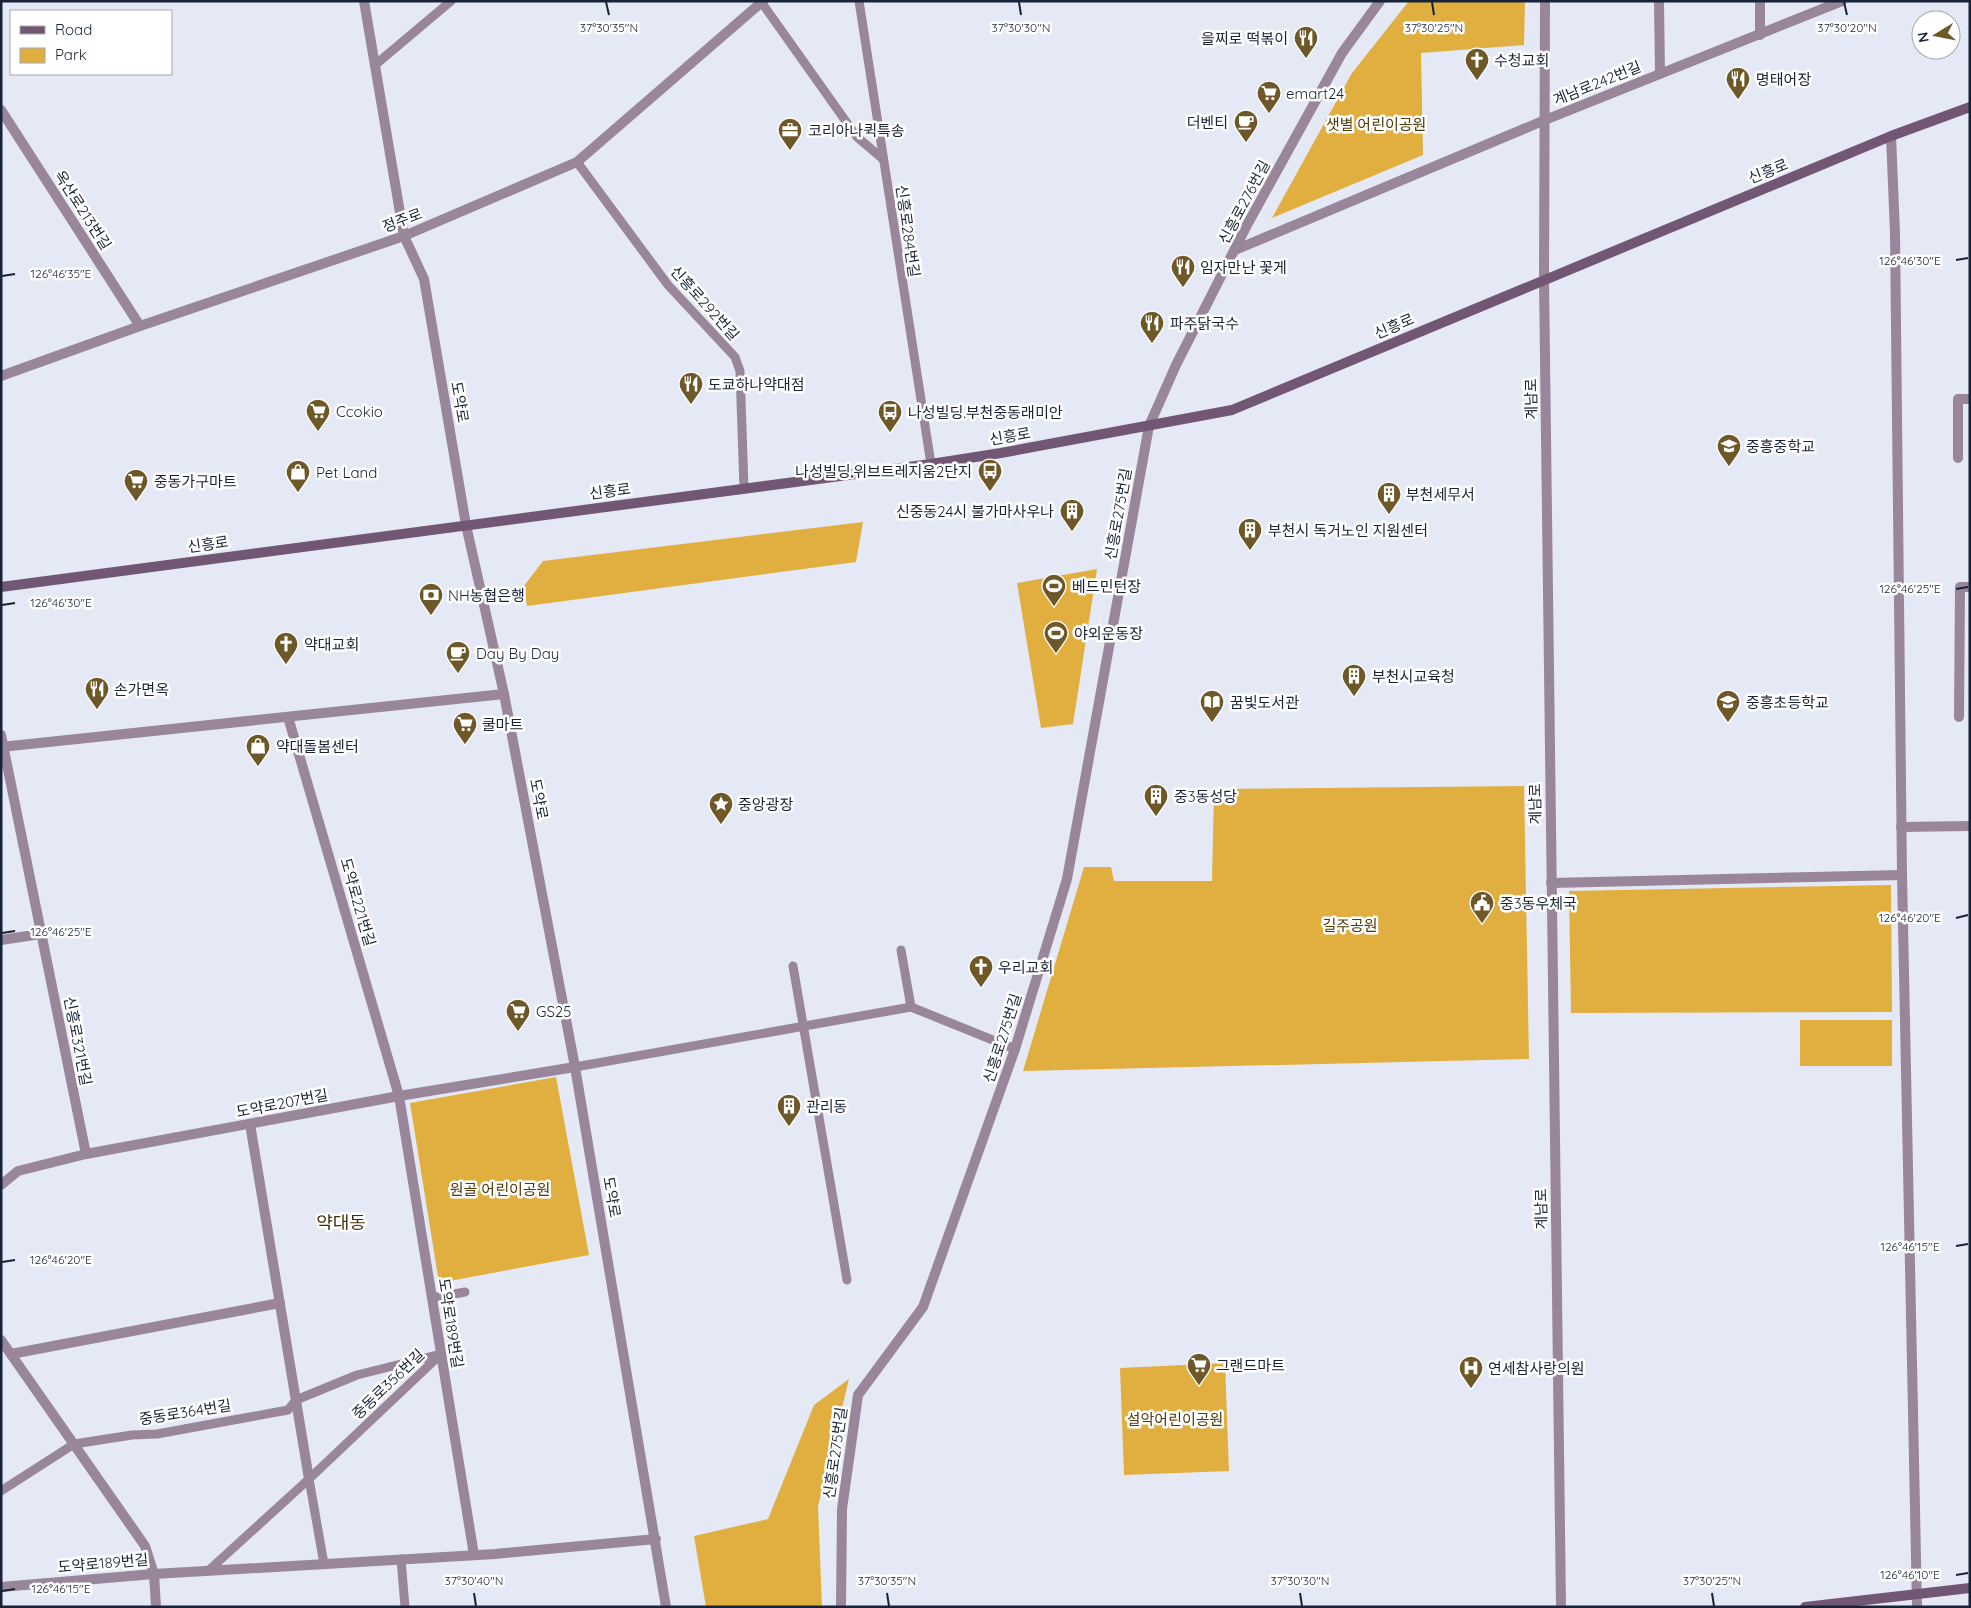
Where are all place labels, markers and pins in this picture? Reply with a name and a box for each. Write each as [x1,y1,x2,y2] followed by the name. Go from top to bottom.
[1293,25,1319,59] restaurant icon: 을찌로 떡볶이
[1201,29,1288,48] place label: 을찌로 떡볶이
[1464,47,1490,81] church icon: 수청교회
[1494,51,1549,70] place label: 수청교회
[1725,66,1751,100] restaurant icon: 명태어장
[1756,70,1811,89] place label: 명태어장
[1256,80,1282,114] supermarket icon: emart24
[1286,84,1344,103] place label: emart24
[1233,109,1259,143] cafe icon: 더벤티
[1187,113,1228,132] place label: 더벤티
[777,117,803,151] office icon: 코리아나퀵특송
[808,121,905,140] place label: 코리아나퀵특송
[1170,254,1196,288] restaurant icon: 임자만난 꽃게
[1200,258,1287,277] place label: 임자만난 꽃게
[1139,310,1165,344] restaurant icon: 파주닭국수
[1170,314,1239,333] place label: 파주닭국수
[678,371,704,405] restaurant icon: 도쿄하나약대점
[708,375,805,394] place label: 도쿄하나약대점
[305,398,331,432] supermarket icon: Ccokio
[877,399,903,433] bus stop icon: 나성빌딩.부천중동래미안
[336,402,383,421] place label: Ccokio
[908,403,1063,422] place label: 나성빌딩.부천중동래미안
[1716,433,1742,467] school or university icon: 중흥중학교
[1746,437,1815,456] place label: 중흥중학교
[977,458,1003,492] bus stop icon: 나성빌딩.위브트레지움2단지
[285,459,311,493] shop icon: Pet Land
[795,462,972,481] place label: 나성빌딩.위브트레지움2단지
[316,463,377,482] place label: Pet Land
[123,468,149,502] supermarket icon: 중동가구마트
[154,472,237,491] place label: 중동가구마트
[1376,481,1402,515] building icon: 부천세무서
[1406,485,1475,504] place label: 부천세무서
[1059,498,1085,532] building icon: 신중동24시 불가마사우나
[896,502,1054,521] place label: 신중동24시 불가마사우나
[1237,517,1263,551] building icon: 부천시 독거노인 지원센터
[1268,521,1428,540] place label: 부천시 독거노인 지원센터
[1041,573,1067,607] sports icon: 베드민턴장
[1072,577,1141,596] place label: 베드민턴장
[418,582,444,616] bank icon: NH농협은행
[448,586,525,605] place label: NH농협은행
[1043,620,1069,654] sports icon: 야외운동장
[1074,624,1143,643] place label: 야외운동장
[273,631,299,665] church icon: 약대교회
[304,635,359,654] place label: 약대교회
[445,640,471,674] cafe icon: Day By Day
[476,644,559,663] place label: Day By Day
[1341,663,1367,697] building icon: 부천시교육청
[1372,667,1455,686] place label: 부천시교육청
[84,676,110,710] restaurant icon: 손가면옥
[114,680,169,699] place label: 손가면옥
[1199,689,1225,723] library icon: 꿈빛도서관
[1715,689,1741,723] school or university icon: 중흥초등학교
[1230,693,1299,712] place label: 꿈빛도서관
[1746,693,1829,712] place label: 중흥초등학교
[452,711,478,745] supermarket icon: 쿨마트
[482,715,524,734] place label: 쿨마트
[245,733,271,767] shop icon: 약대돌봄센터
[276,737,359,756] place label: 약대돌봄센터
[1143,783,1169,817] building icon: 중3동성당
[1174,787,1237,806] place label: 중3동성당
[708,791,734,825] place icon: 중앙광장
[738,795,793,814] place label: 중앙광장
[1469,890,1495,924] public building icon: 중3동우체국
[1500,894,1577,913] place label: 중3동우체국
[968,954,994,988] church icon: 우리교회
[998,958,1053,977] place label: 우리교회
[505,998,531,1032] supermarket icon: GS25
[536,1002,571,1021] place label: GS25
[776,1093,802,1127] building icon: 관리동
[806,1097,847,1116] place label: 관리동
[1186,1352,1212,1386] supermarket icon: 그랜드마트
[1458,1355,1484,1389] hospital icon: 연세참사랑의원
[1216,1356,1285,1375] place label: 그랜드마트
[1488,1359,1585,1378] place label: 연세참사랑의원

